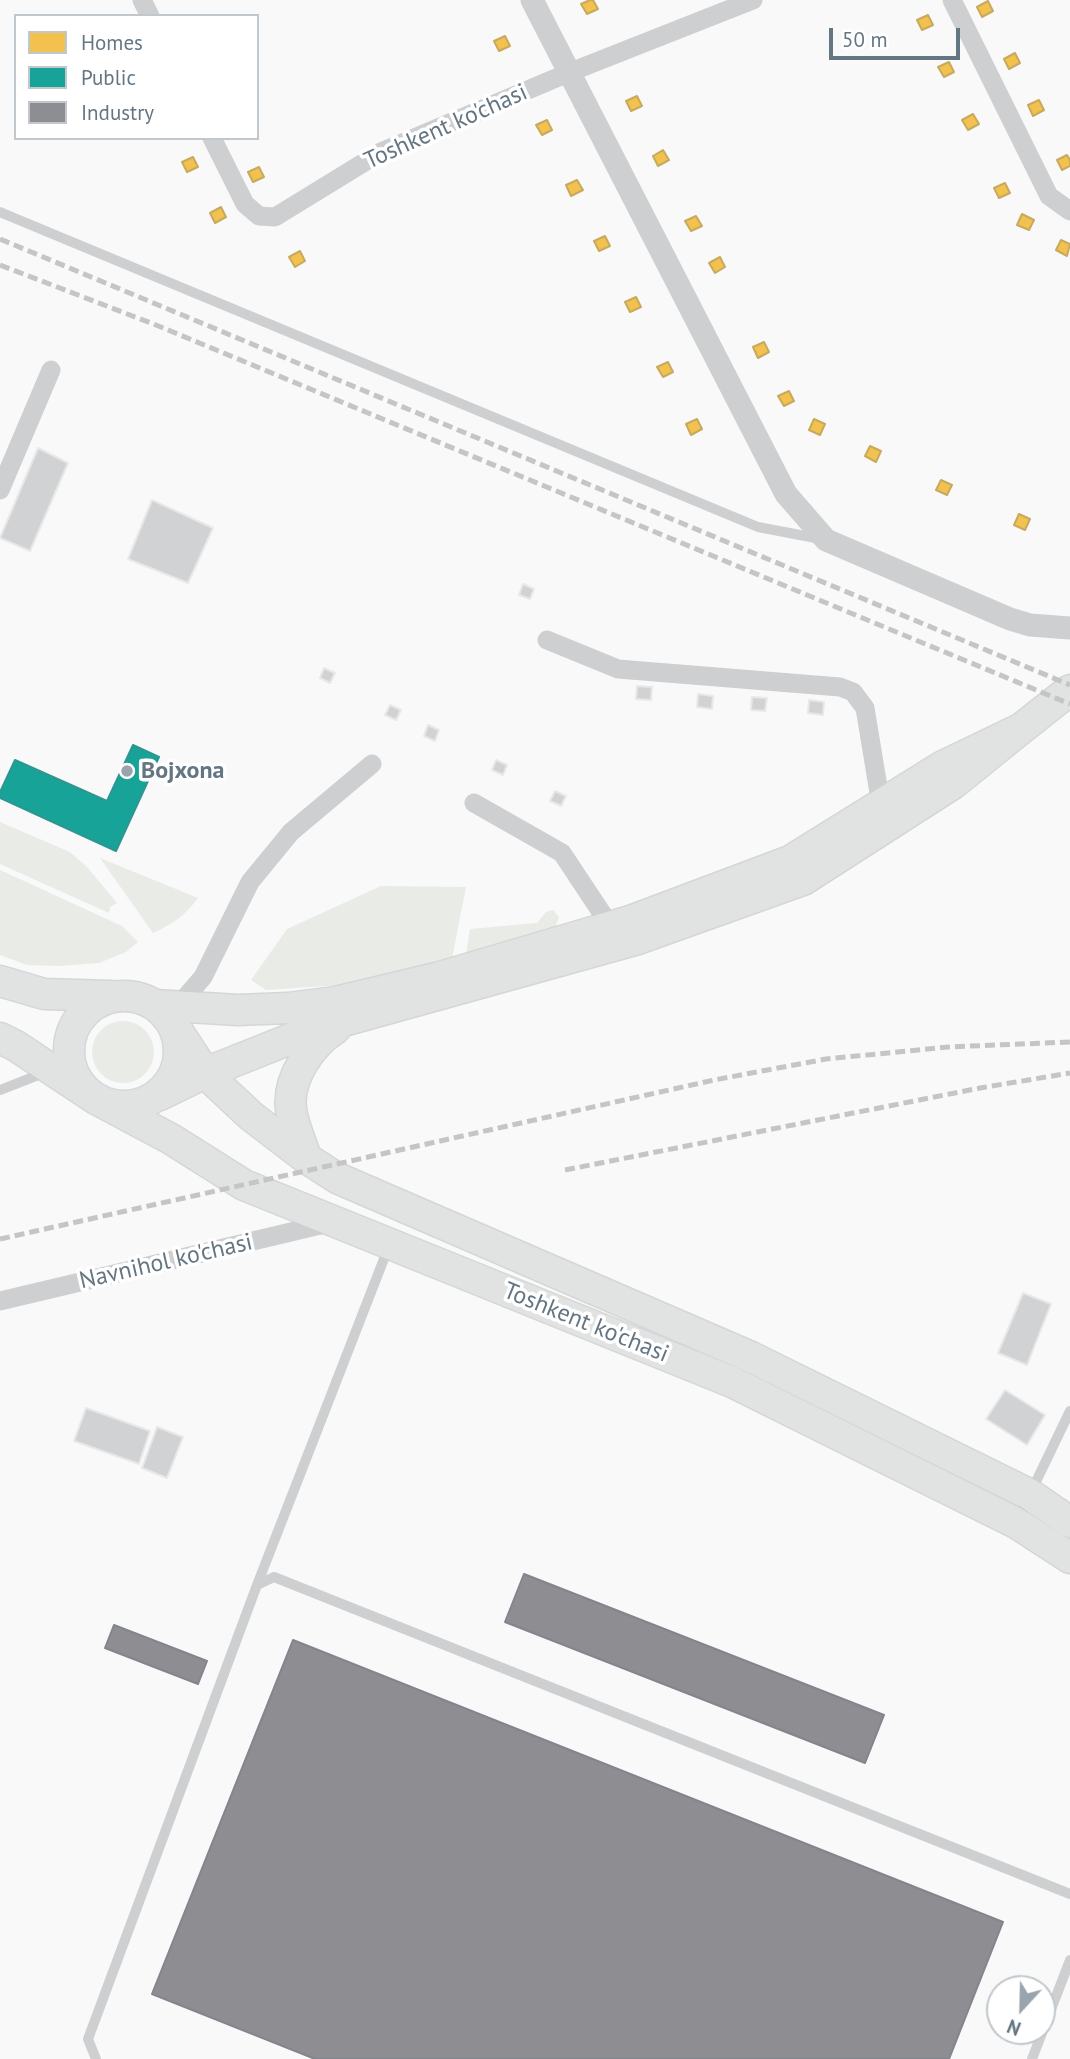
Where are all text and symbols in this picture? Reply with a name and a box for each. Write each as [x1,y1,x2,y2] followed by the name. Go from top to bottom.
[14,14,259,140] legend
[832,14,963,58] scale bar
[842,26,888,53] text: 50 m
[81,29,143,56] text: Homes
[81,64,136,91] text: Public
[360,78,532,176] street label: Toshkent ko'chasi
[81,99,154,126] text: Industry
[141,757,224,785] place label: Bojxona
[119,763,135,779] marker: Bojxona
[77,1228,255,1296] street label: Navnihol ko'chasi
[499,1277,673,1369] street label: Toshkent ko'chasi
[986,1975,1056,2045] north arrow
[1004,2014,1024,2041] text: N

